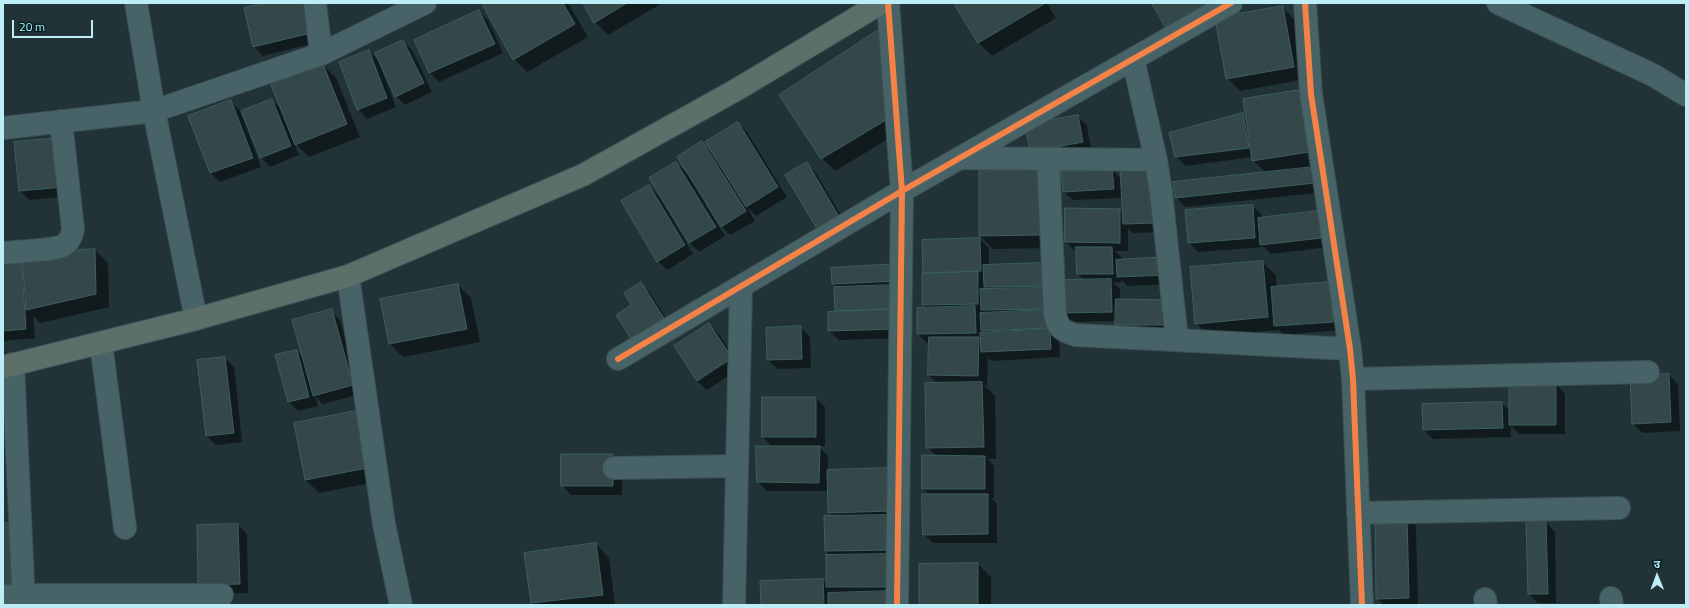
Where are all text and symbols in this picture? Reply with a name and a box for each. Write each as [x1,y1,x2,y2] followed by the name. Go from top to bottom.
[14,12,95,38] scale bar
[19,17,45,36] text: 20 m
[1637,556,1677,596] north arrow
[1653,556,1660,572] text: उ

